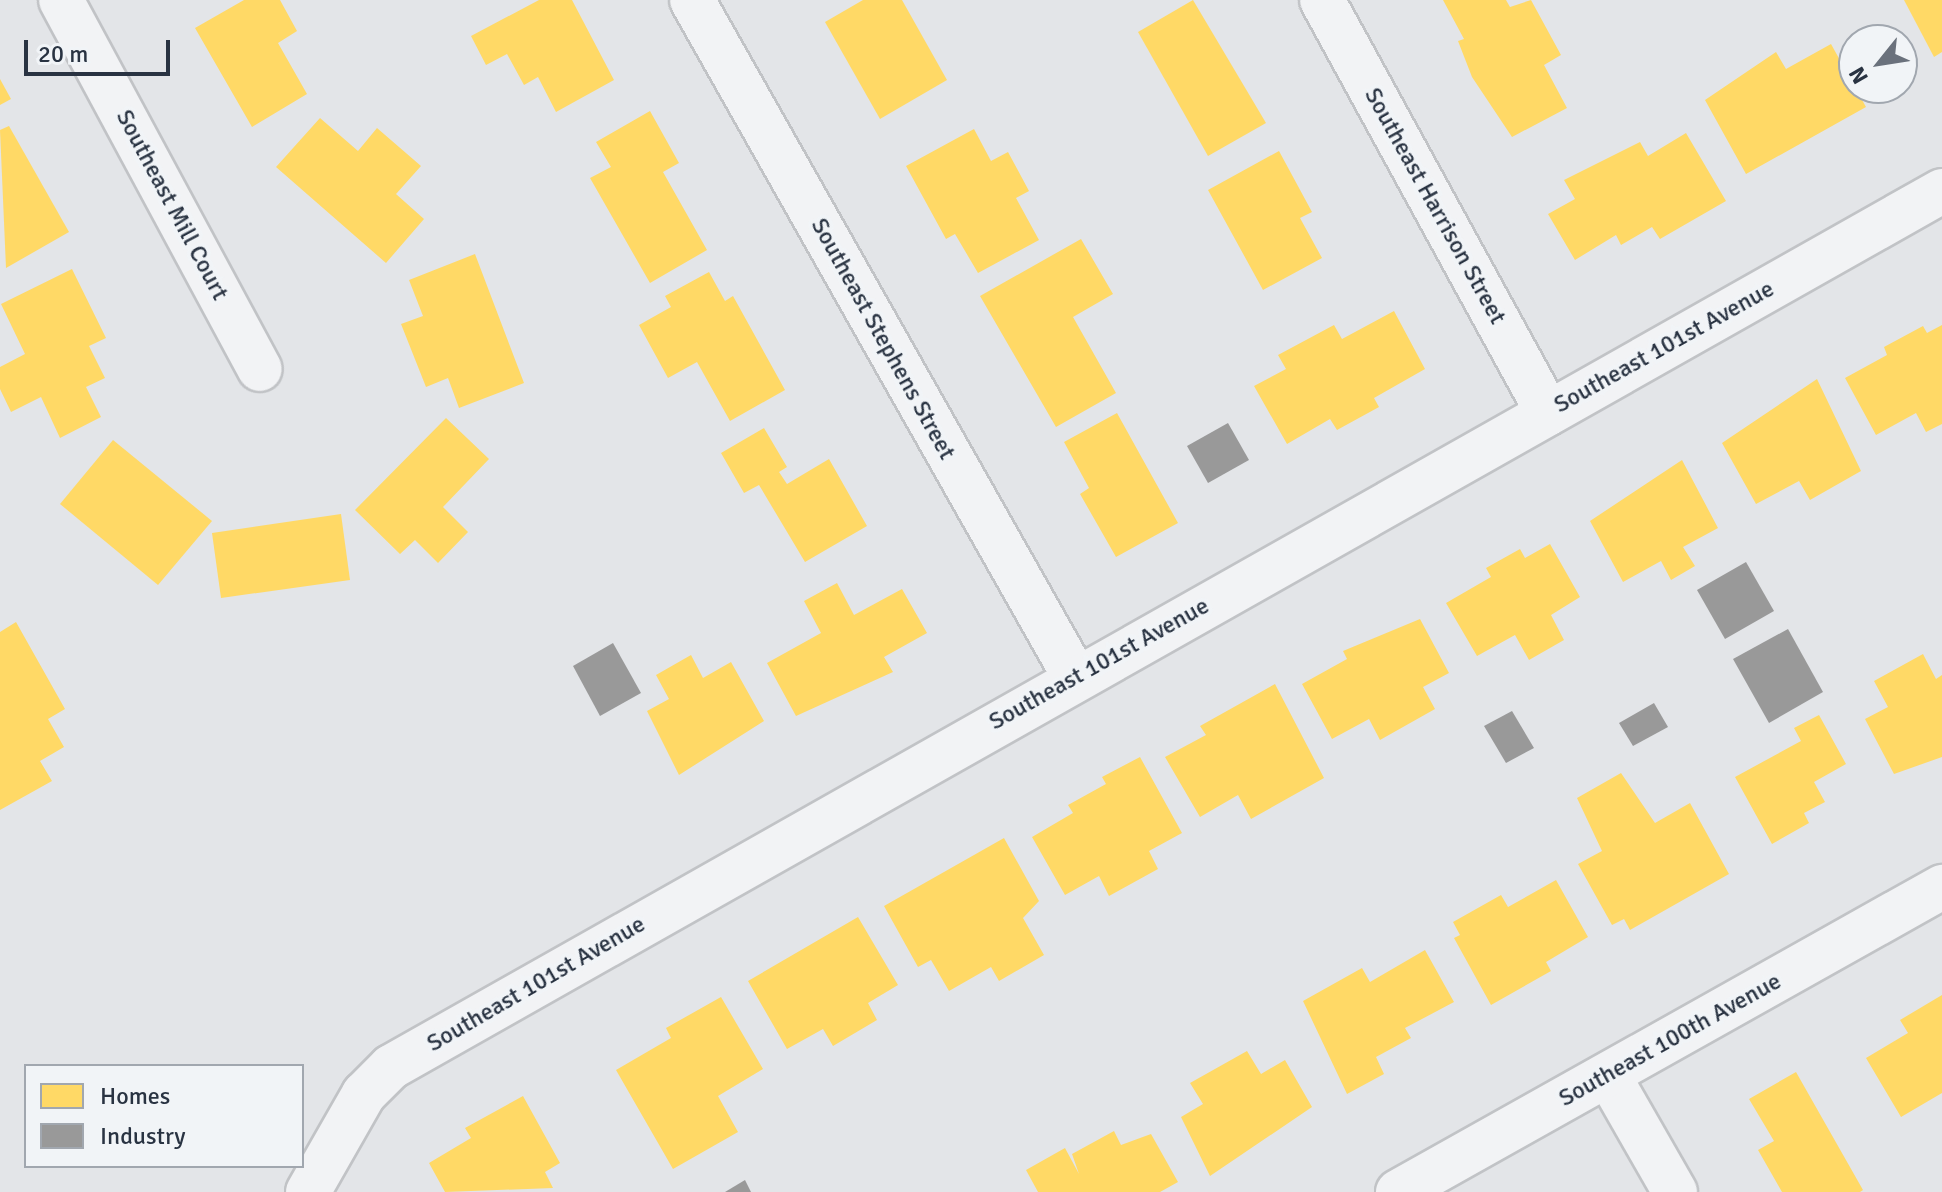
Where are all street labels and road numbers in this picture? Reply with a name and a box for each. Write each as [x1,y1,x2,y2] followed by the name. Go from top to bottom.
[1358,83,1512,329] street label: Southeast Harrison Street
[110,105,234,305] street label: Southeast Mill Court
[805,213,961,465] street label: Southeast Stephens Street
[1549,275,1779,419] street label: Southeast 101st Avenue
[984,592,1214,736] street label: Southeast 101st Avenue
[422,910,650,1058] street label: Southeast 101st Avenue
[1554,967,1786,1113] street label: Southeast 100th Avenue

